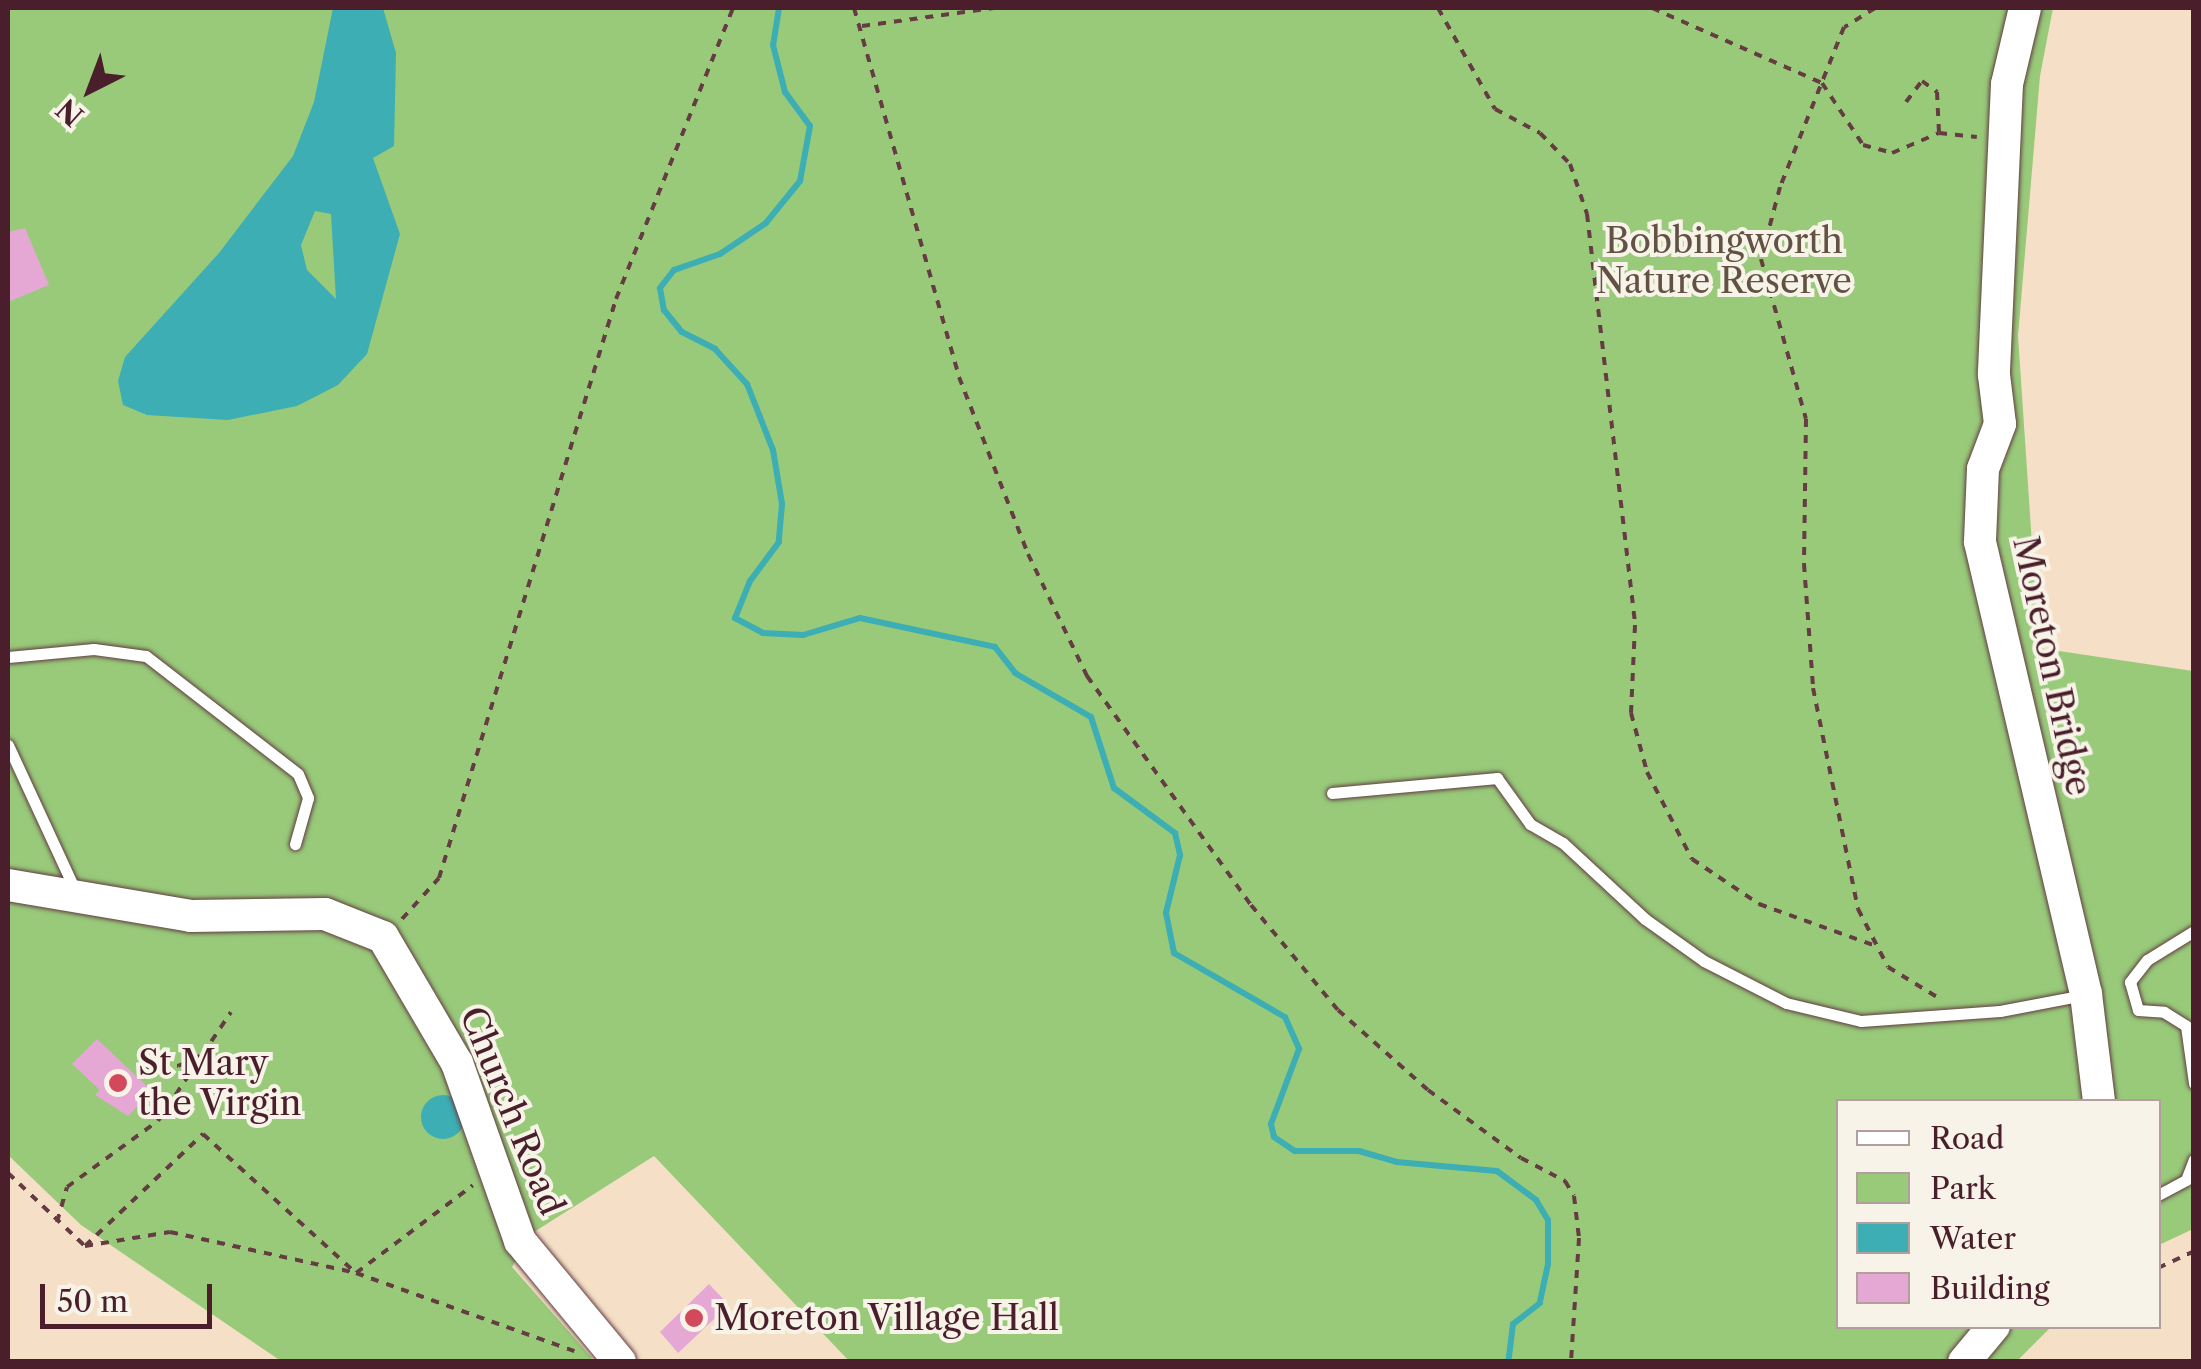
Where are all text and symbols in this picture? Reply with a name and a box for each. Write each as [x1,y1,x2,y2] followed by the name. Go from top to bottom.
[40,40,140,140] north arrow
[50,92,90,133] text: N
[1596,220,1852,302] park label: Bobbingworth Nature Reserve
[2004,533,2100,799] street label: Moreton Bridge
[451,1001,573,1221] street label: Church Road
[138,1042,303,1124] place label: St Mary the Virgin
[107,1072,129,1094] marker: St Mary the Virgin
[1836,1099,2161,1329] legend
[1930,1120,2004,1157] text: Road
[1930,1170,1995,1207] text: Park
[1930,1220,2016,1257] text: Water
[45,1264,218,1326] scale bar
[1930,1270,2050,1307] text: Building
[57,1283,128,1320] text: 50 m
[714,1297,1060,1339] place label: Moreton Village Hall
[683,1307,705,1329] marker: Moreton Village Hall

